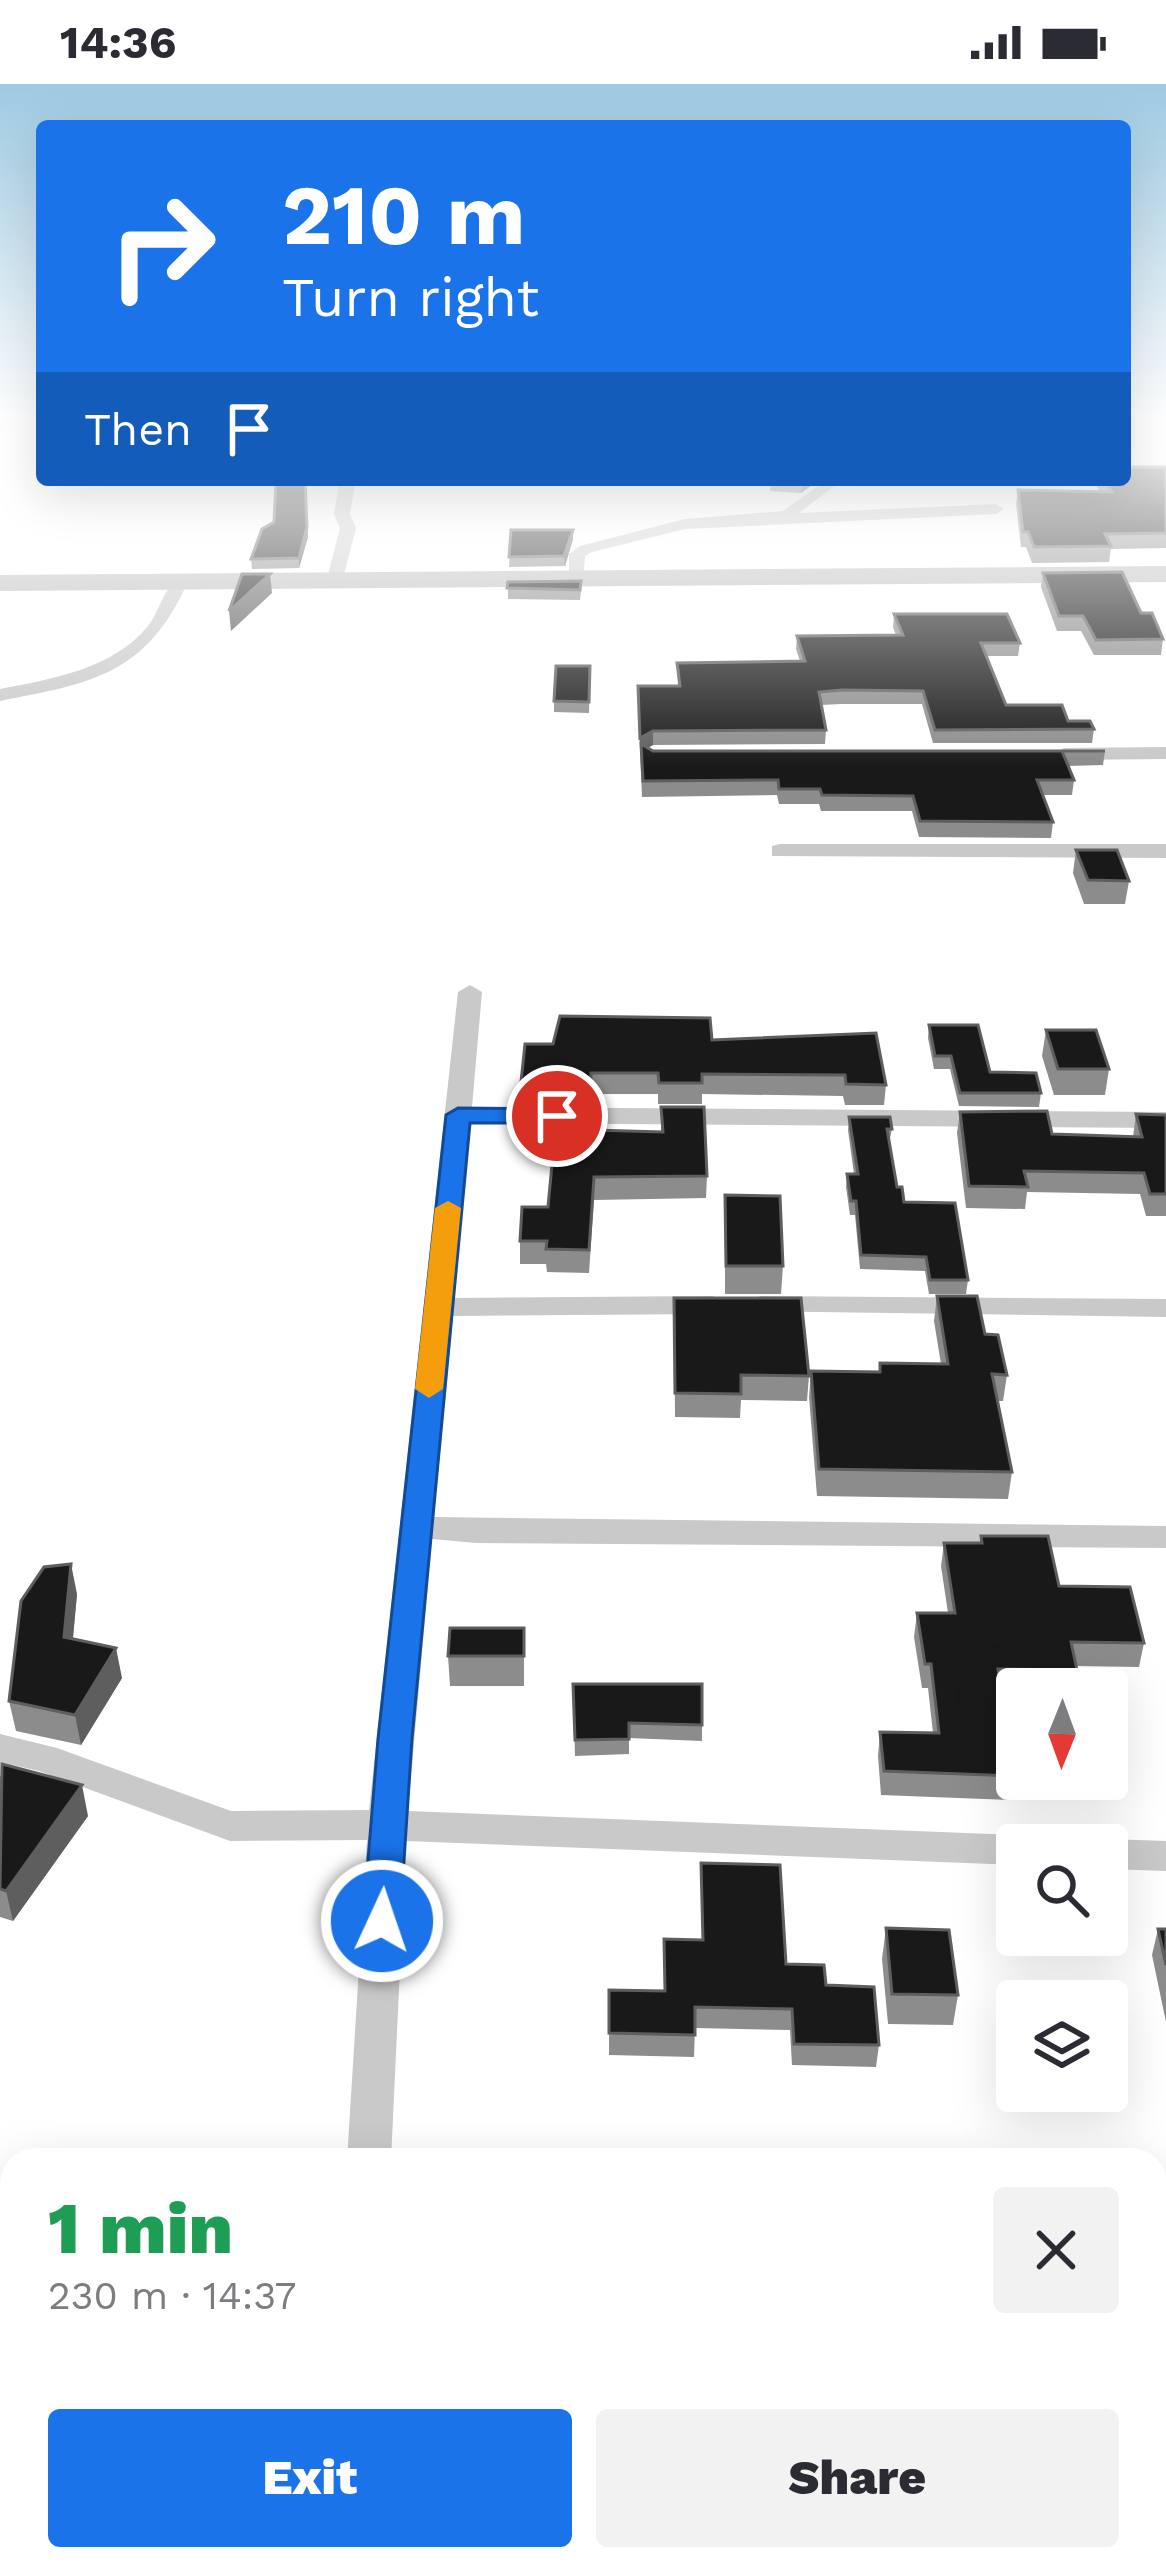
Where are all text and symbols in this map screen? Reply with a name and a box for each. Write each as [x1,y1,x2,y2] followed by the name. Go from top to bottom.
[60,16,176,69] text: 14:36
[282,166,525,264] text: 210 m
[84,168,240,324] icon: right
[282,266,539,329] text: Turn right
[216,396,282,462] icon: arrive
[84,403,192,456] text: Then
[506,1065,608,1167] pin
[524,1083,590,1149] icon: arrive
[996,1668,1128,1800] north arrow
[996,1668,1128,2112] map controls
[996,1824,1128,1956] button: search
[319,1858,445,1984] position arrow
[996,1980,1128,2112] button: layers
[48,2186,233,2270] text: 1 min
[993,2187,1119,2313] button: close
[48,2273,296,2318] text: 230 m · 14:37
[48,2409,572,2547] button: Exit
[596,2409,1119,2547] button: Share

